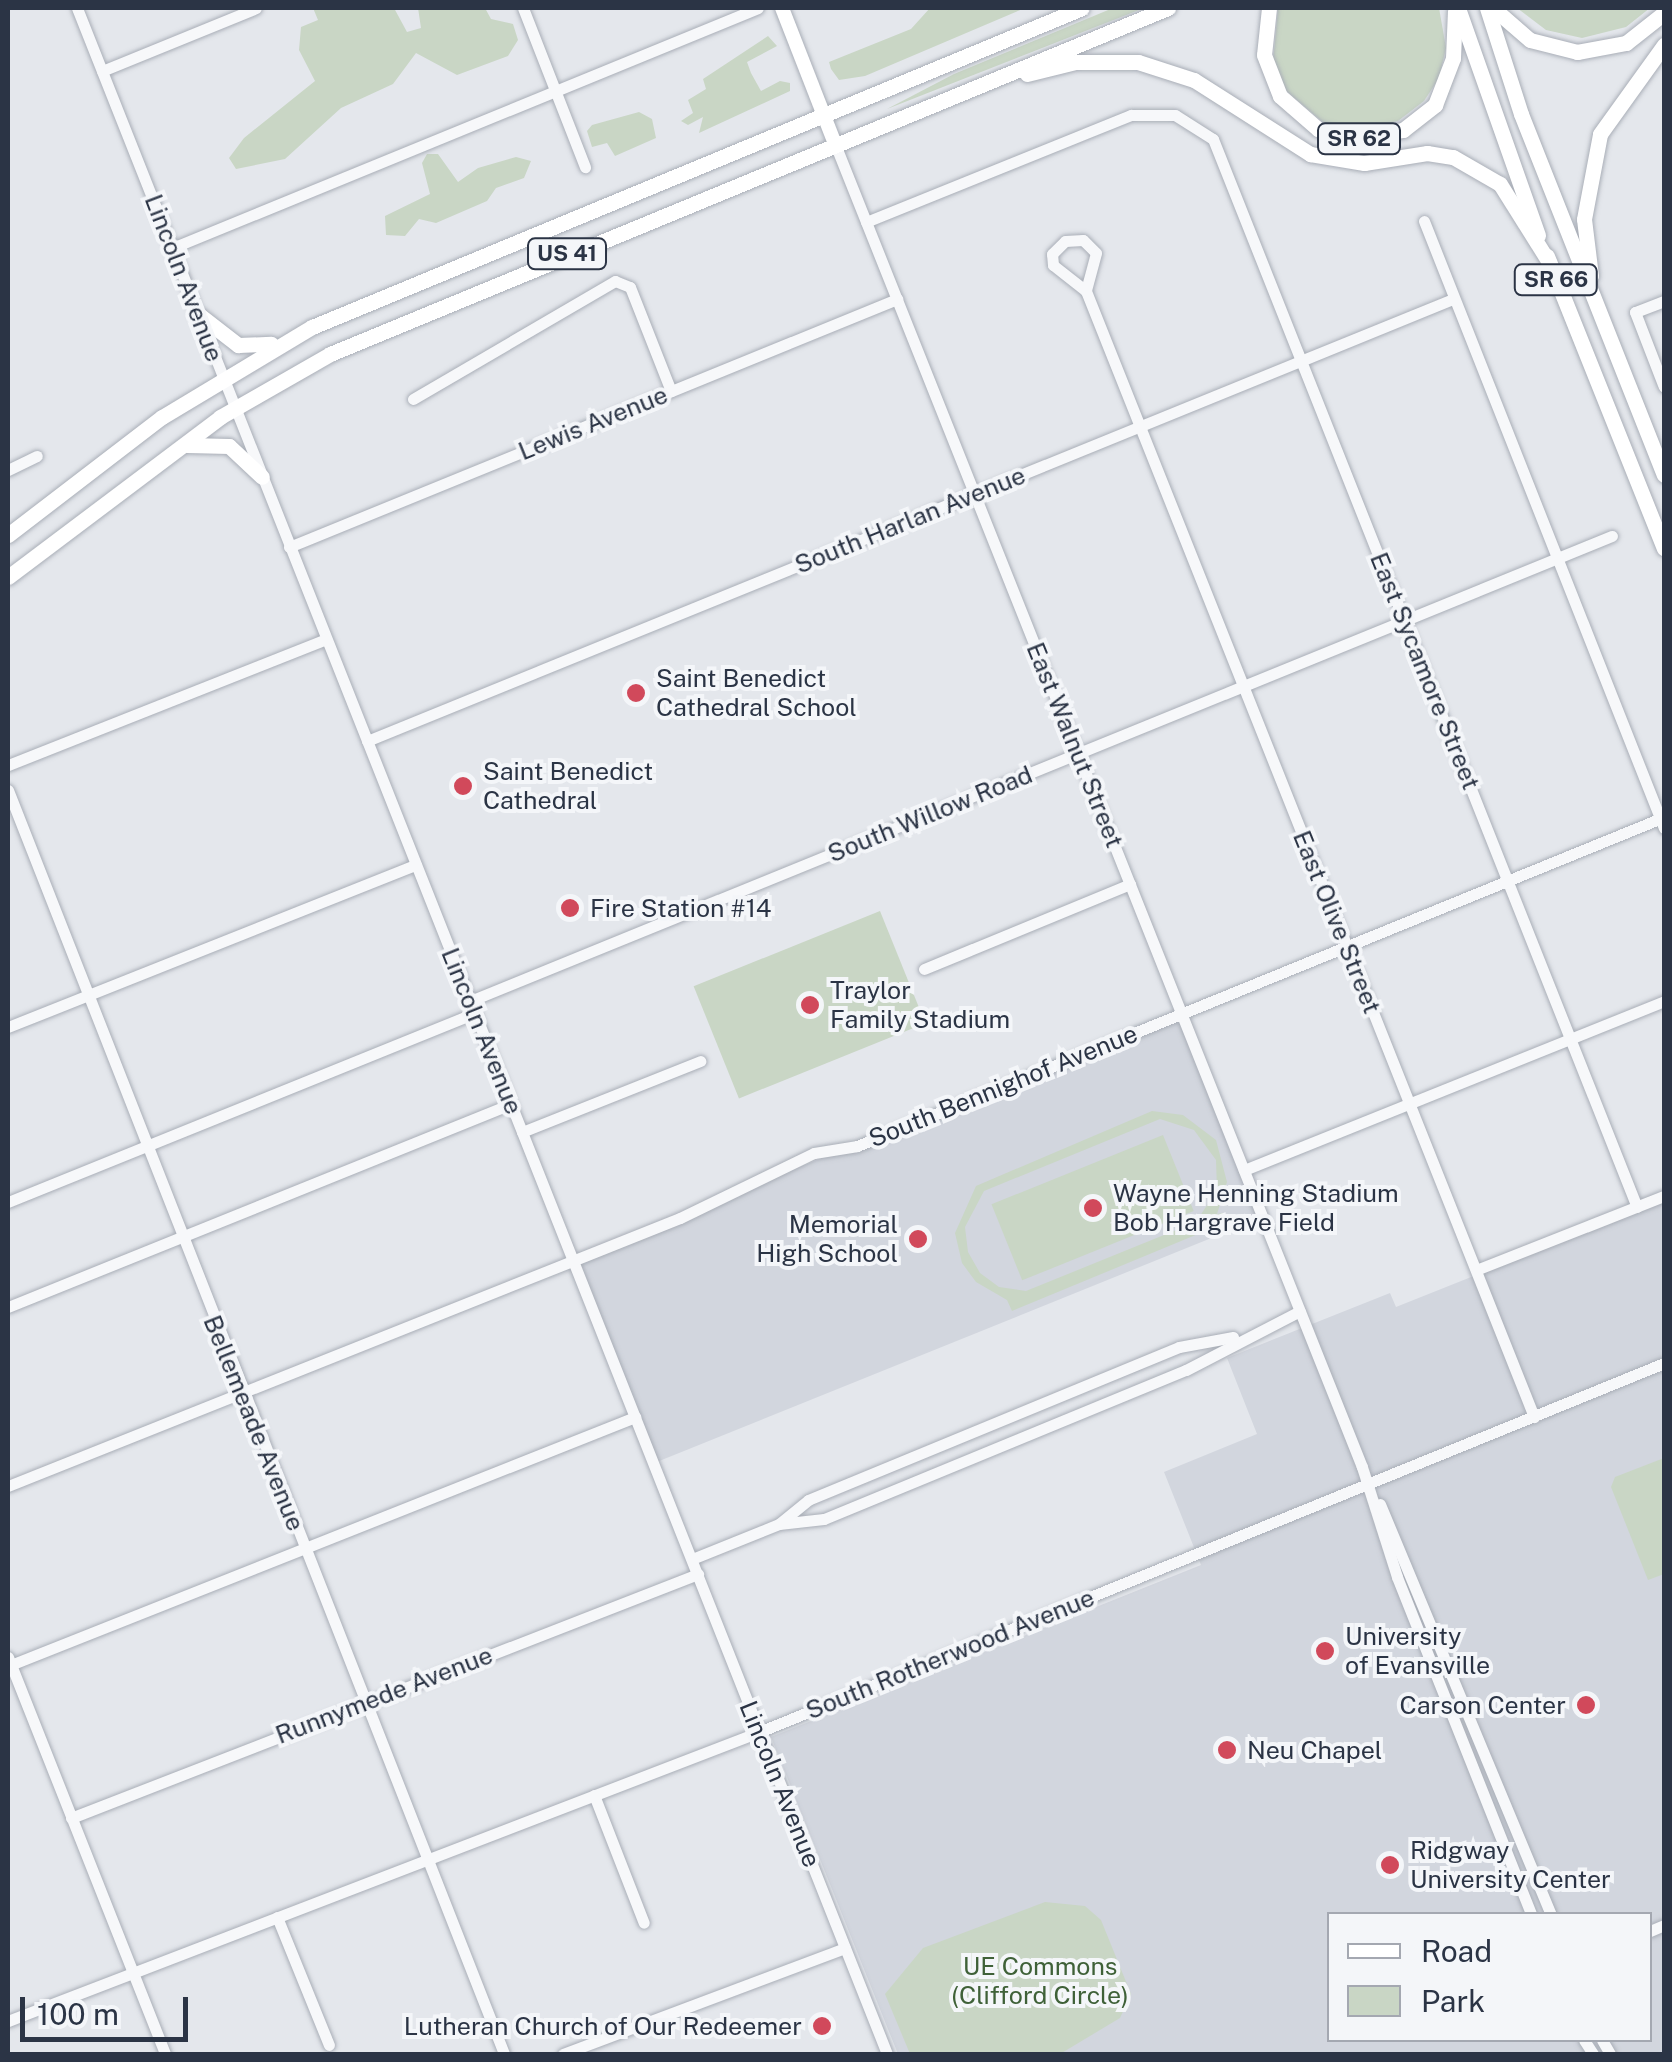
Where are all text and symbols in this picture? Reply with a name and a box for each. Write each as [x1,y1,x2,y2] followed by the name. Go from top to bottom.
[1316,122,1402,156] road number: SR 62
[138,190,230,366] street label: Lincoln Avenue
[527,237,607,271] road number: US 41
[1514,263,1598,297] road number: SR 66
[514,379,672,467] street label: Lewis Avenue
[790,460,1030,580] street label: South Harlan Avenue
[1364,548,1486,794] street label: East Sycamore Street
[1020,638,1130,852] street label: East Walnut Street
[656,664,857,723] place label: Saint Benedict Cathedral School
[625,682,647,704] marker: Saint Benedict Cathedral School
[483,757,653,816] place label: Saint Benedict Cathedral
[823,759,1037,869] street label: South Willow Road
[452,775,474,797] marker: Saint Benedict Cathedral
[1287,826,1387,1018] street label: East Olive Street
[590,893,772,923] place label: Fire Station #14
[559,897,581,919] marker: Fire Station #14
[435,943,529,1119] street label: Lincoln Avenue
[830,976,1010,1035] place label: Traylor Family Stadium
[799,994,821,1016] marker: Traylor Family Stadium
[864,1018,1142,1154] street label: South Bennighof Avenue
[1113,1179,1399,1238] place label: Wayne Henning Stadium Bob Hargrave Field
[1082,1197,1104,1219] marker: Wayne Henning Stadium Bob Hargrave Field
[756,1210,898,1269] place label: Memorial High School
[907,1228,929,1250] marker: Memorial High School
[197,1311,311,1535] street label: Bellemeade Avenue
[801,1582,1099,1726] street label: South Rotherwood Avenue
[1345,1622,1490,1681] place label: University of Evansville
[271,1640,497,1750] street label: Runnymede Avenue
[1314,1640,1336,1662] marker: University of Evansville
[1400,1690,1566,1720] place label: Carson Center
[1575,1694,1597,1716] marker: Carson Center
[733,1696,827,1872] street label: Lincoln Avenue
[1247,1735,1382,1765] place label: Neu Chapel
[1216,1739,1238,1761] marker: Neu Chapel
[1410,1836,1611,1895] place label: Ridgway University Center
[1379,1854,1401,1876] marker: Ridgway University Center
[1327,1912,1652,2042] legend
[1421,1933,1492,1969] text: Road
[951,1952,1129,2011] park label: UE Commons (Clifford Circle)
[25,1977,192,2039] scale bar
[1421,1983,1485,2019] text: Park
[37,1996,119,2032] text: 100 m
[403,2011,802,2041] place label: Lutheran Church of Our Redeemer
[811,2015,833,2037] marker: Lutheran Church of Our Redeemer

